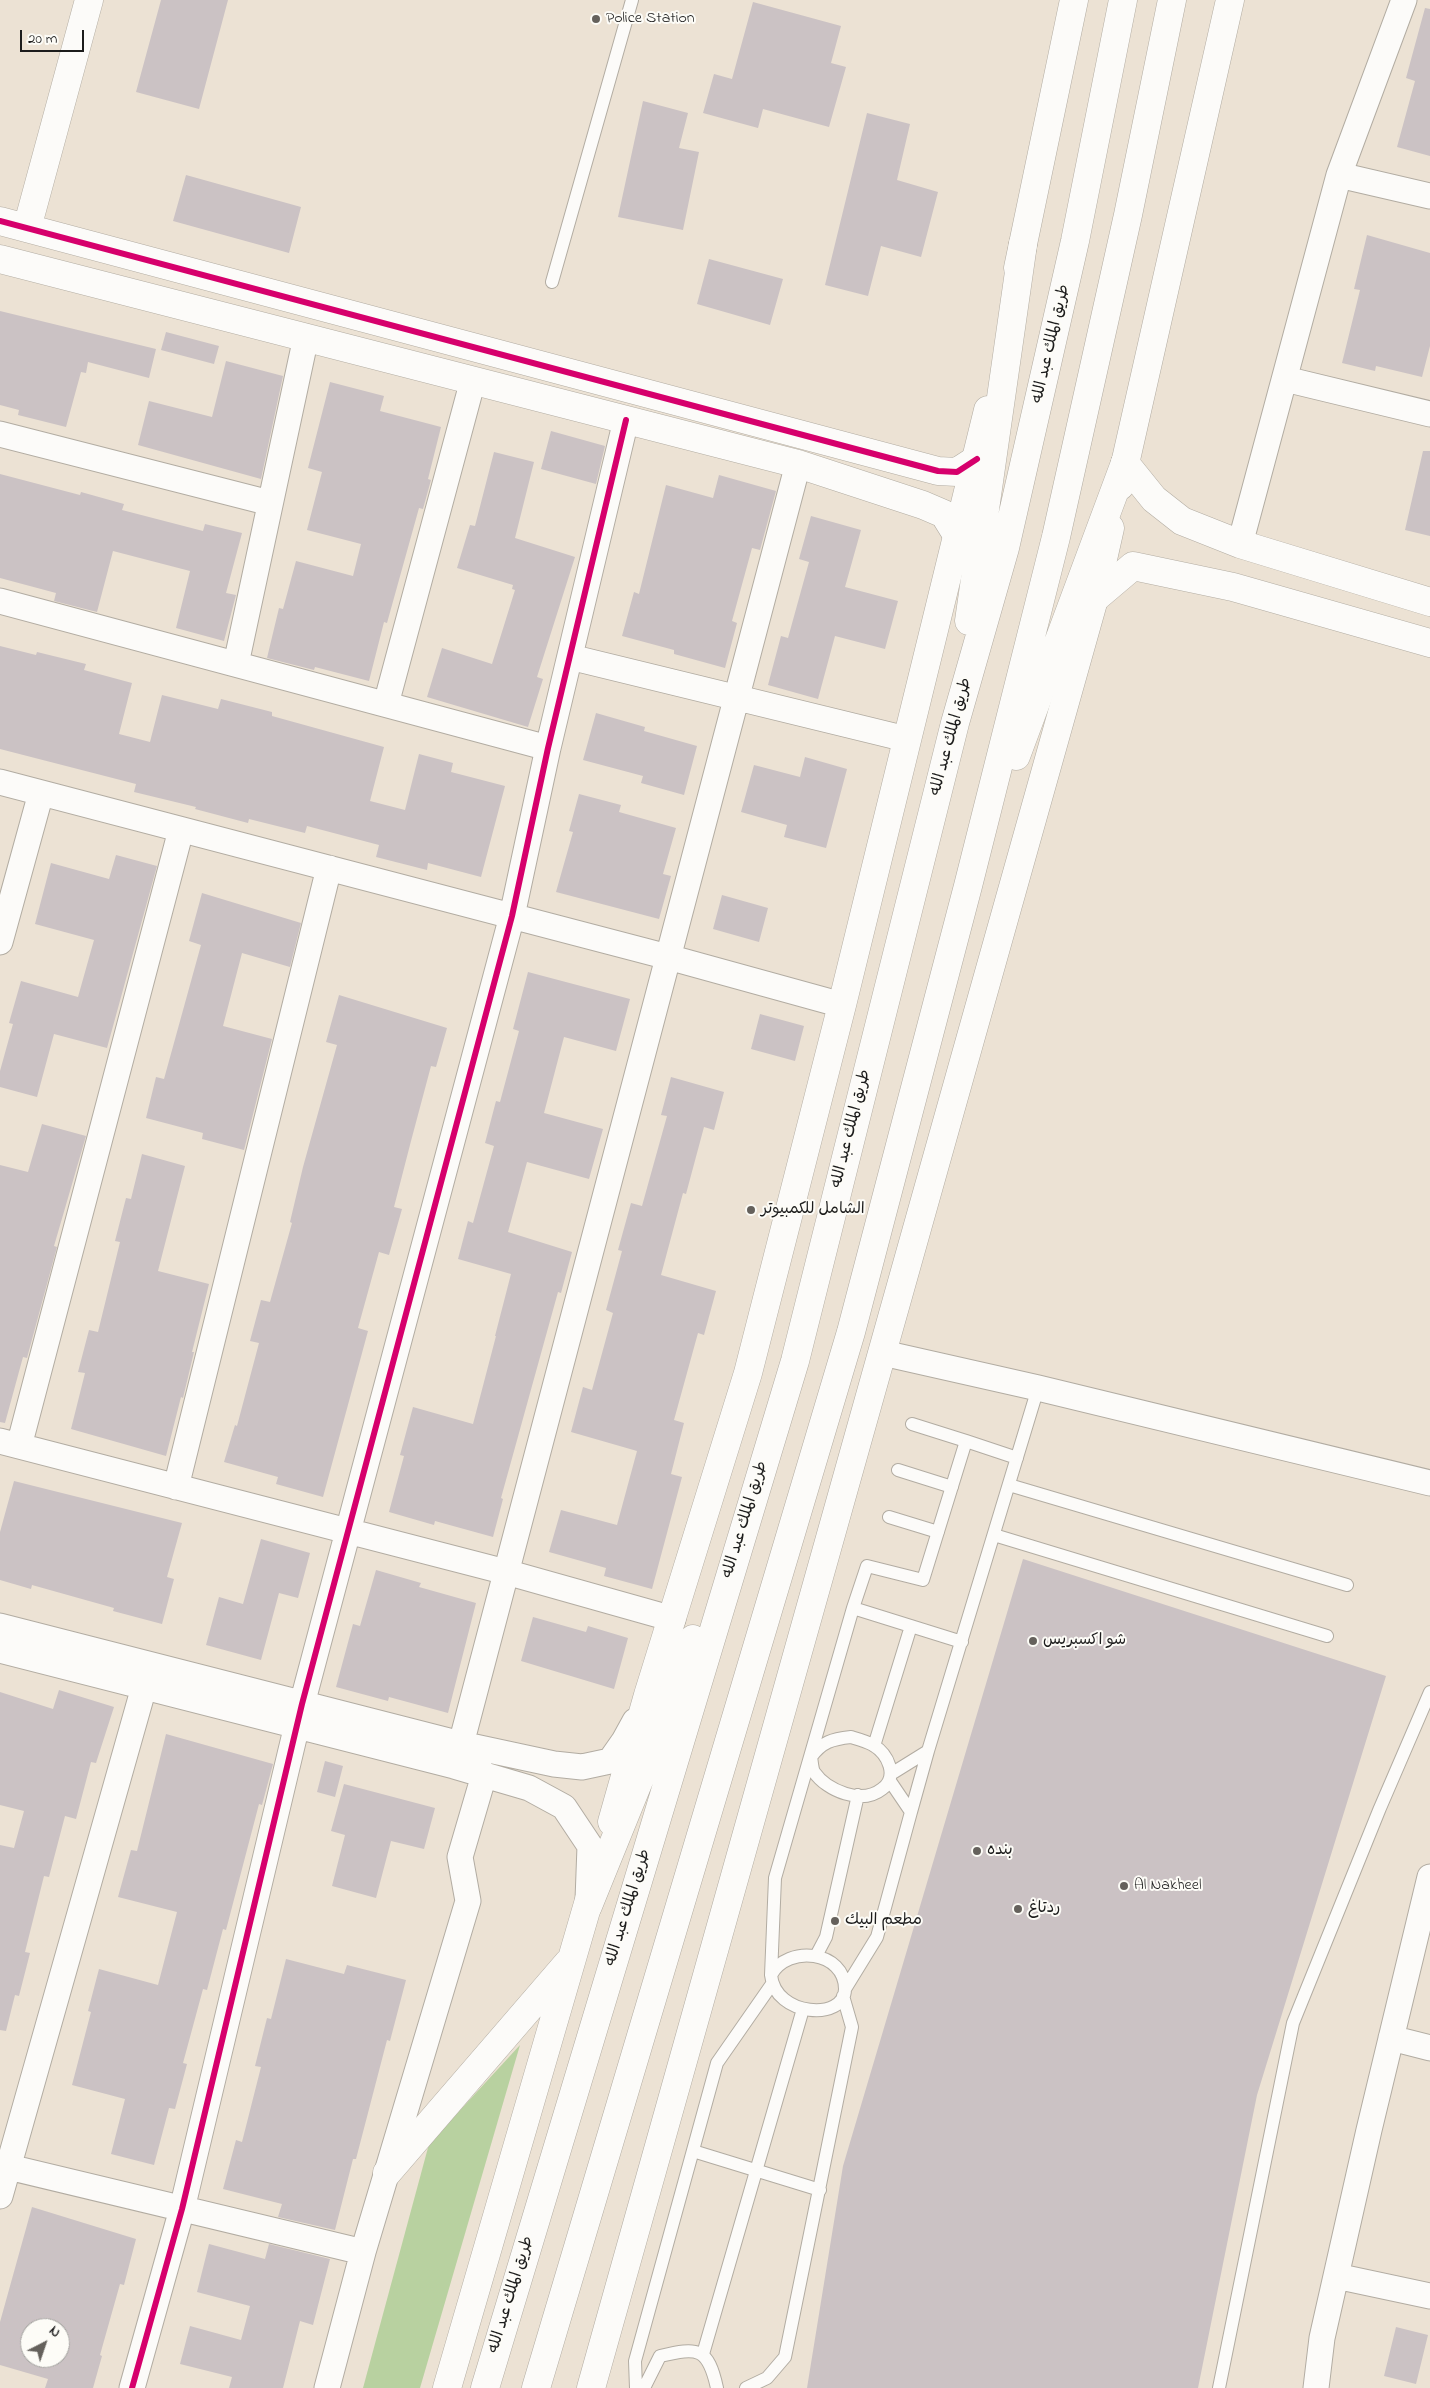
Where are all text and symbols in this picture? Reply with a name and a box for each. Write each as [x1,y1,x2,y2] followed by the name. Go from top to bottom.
[606,9,695,29] place label: Police Station
[590,13,602,25] marker: Police Station
[22,20,86,52] scale bar
[28,28,57,50] text: 20 m
[1029,283,1075,405] street label: طريق الملك عبد الله
[927,676,977,798] street label: طريق الملك عبد الله
[828,1068,876,1190] street label: طريق الملك عبد الله
[761,1200,865,1220] place label: الشامل للكمبيوتر
[745,1204,757,1216] marker: الشامل للكمبيوتر
[719,1459,773,1581] street label: طريق الملك عبد الله
[1043,1631,1126,1651] place label: شو اكسبريس
[1027,1635,1039,1647] marker: شو اكسبريس
[987,1841,1013,1861] place label: بنده
[971,1845,983,1857] marker: بنده
[602,1847,656,1969] street label: طريق الملك عبد الله
[1134,1876,1202,1896] place label: Al Nakheel
[1118,1880,1130,1892] marker: Al Nakheel
[1028,1899,1060,1919] place label: ردتاغ
[1012,1903,1024,1915] marker: ردتاغ
[845,1911,922,1931] place label: مطعم البيك
[829,1915,841,1927] marker: مطعم البيك
[485,2234,539,2356] street label: طريق الملك عبد الله
[20,2318,70,2368] north arrow
[44,2321,65,2343] text: N

